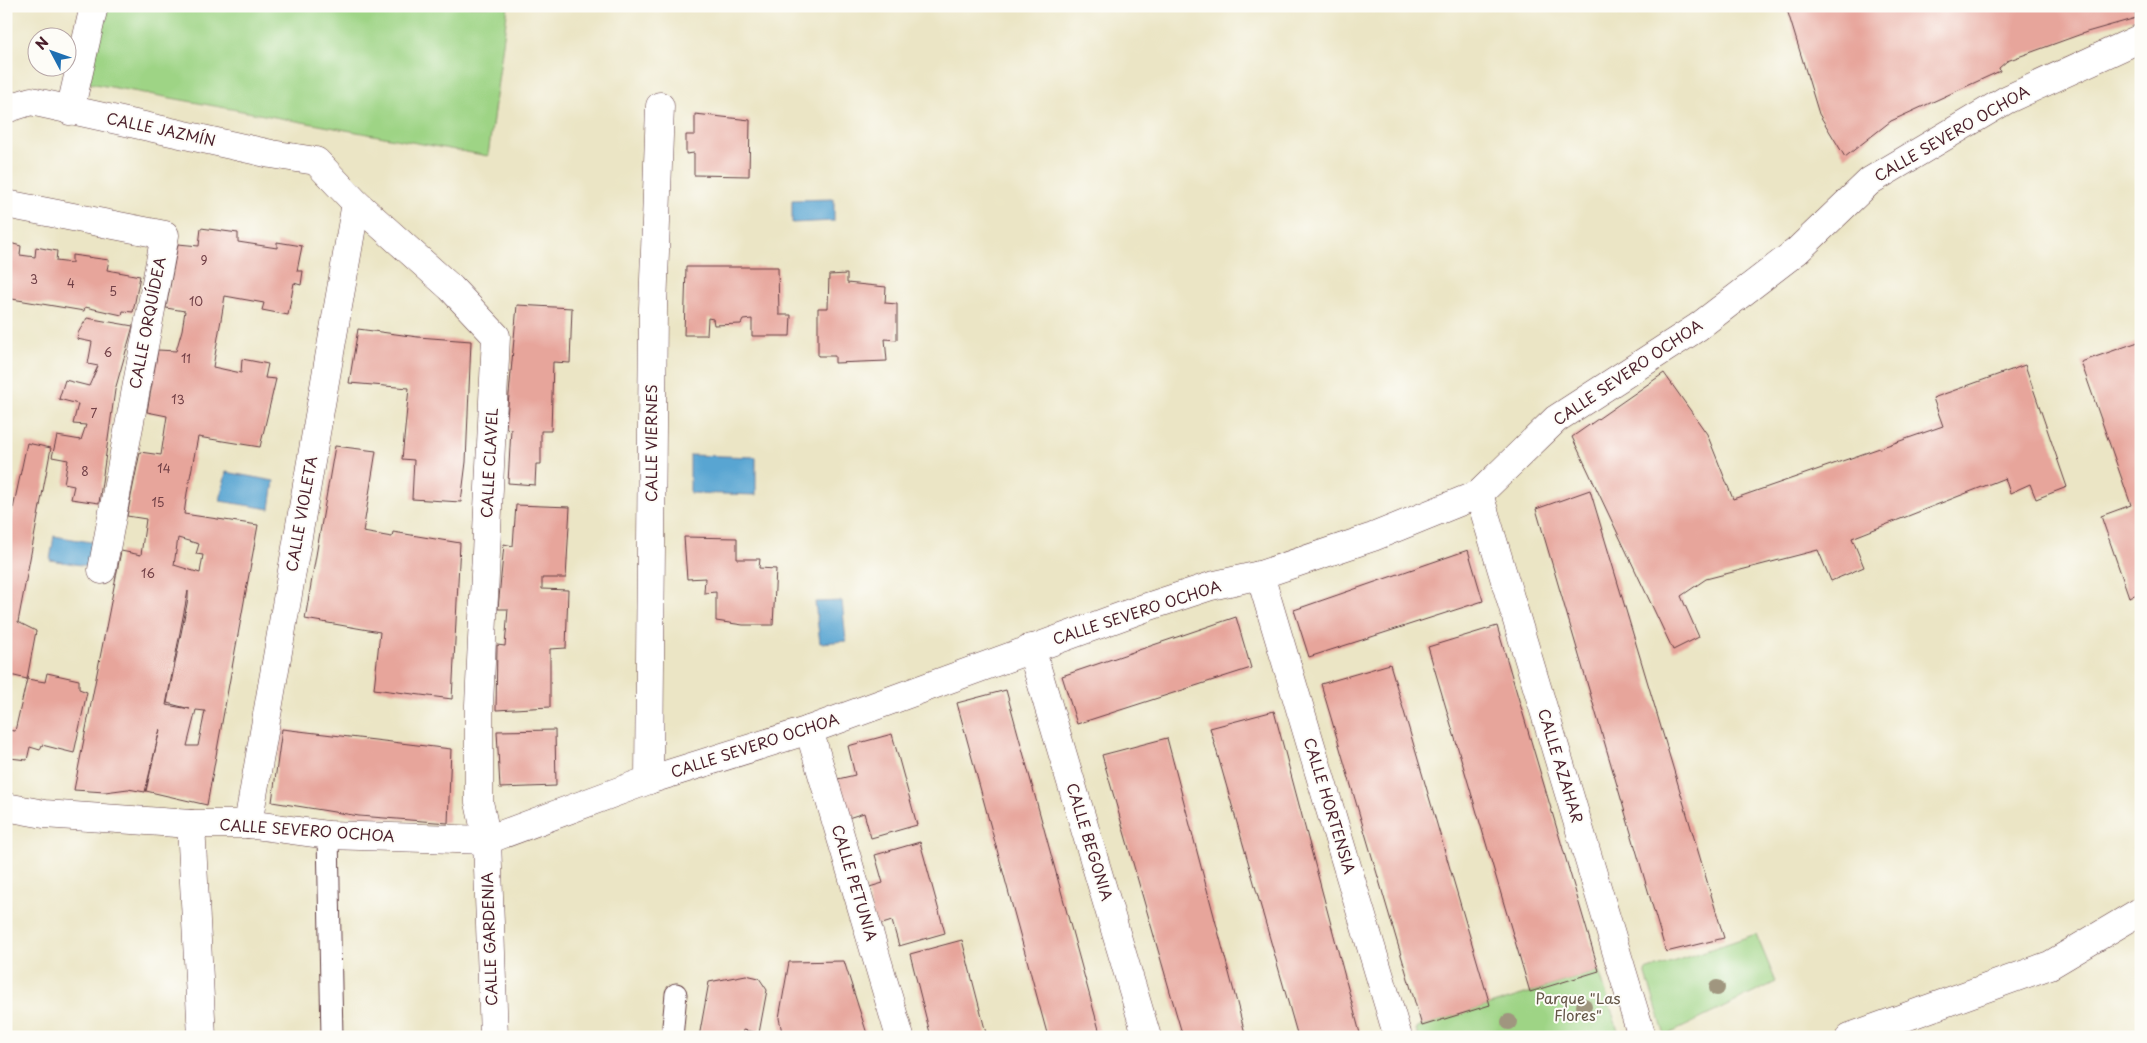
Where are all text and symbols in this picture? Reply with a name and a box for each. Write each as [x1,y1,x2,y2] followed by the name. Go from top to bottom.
[28,28,78,78] north arrow
[30,32,53,54] text: N
[1869,79,2033,187] street label: CALLE SEVERO OCHOA
[105,106,218,151] street label: CALLE JAZMÍN
[200,251,208,269] house number: 9
[122,255,171,391] street label: CALLE ORQUÍDEA
[30,270,38,288] house number: 3
[67,274,75,292] house number: 4
[109,282,117,300] house number: 5
[189,292,203,310] house number: 10
[1548,313,1706,430] street label: CALLE SEVERO OCHOA
[104,343,112,361] house number: 6
[181,349,191,367] house number: 11
[639,384,662,502] street label: CALLE VIERNES
[171,390,185,408] house number: 13
[91,404,98,422] house number: 7
[474,407,503,519] street label: CALLE CLAVEL
[279,454,322,573] street label: CALLE VIOLETA
[157,459,171,477] house number: 14
[81,462,89,480] house number: 8
[151,493,165,511] house number: 15
[141,564,155,582] house number: 16
[1049,573,1224,650] street label: CALLE SEVERO OCHOA
[1533,705,1590,826] street label: CALLE AZAHAR
[667,706,842,783] street label: CALLE SEVERO OCHOA
[1299,734,1362,877] street label: CALLE HORTENSIA
[1062,780,1119,903] street label: CALLE BEGONIA
[219,812,396,847] street label: CALLE SEVERO OCHOA
[827,821,884,944] street label: CALLE PETUNIA
[475,872,502,1006] street label: CALLE GARDENIA
[1536,986,1621,1026] park label: Parque "Las Flores"

